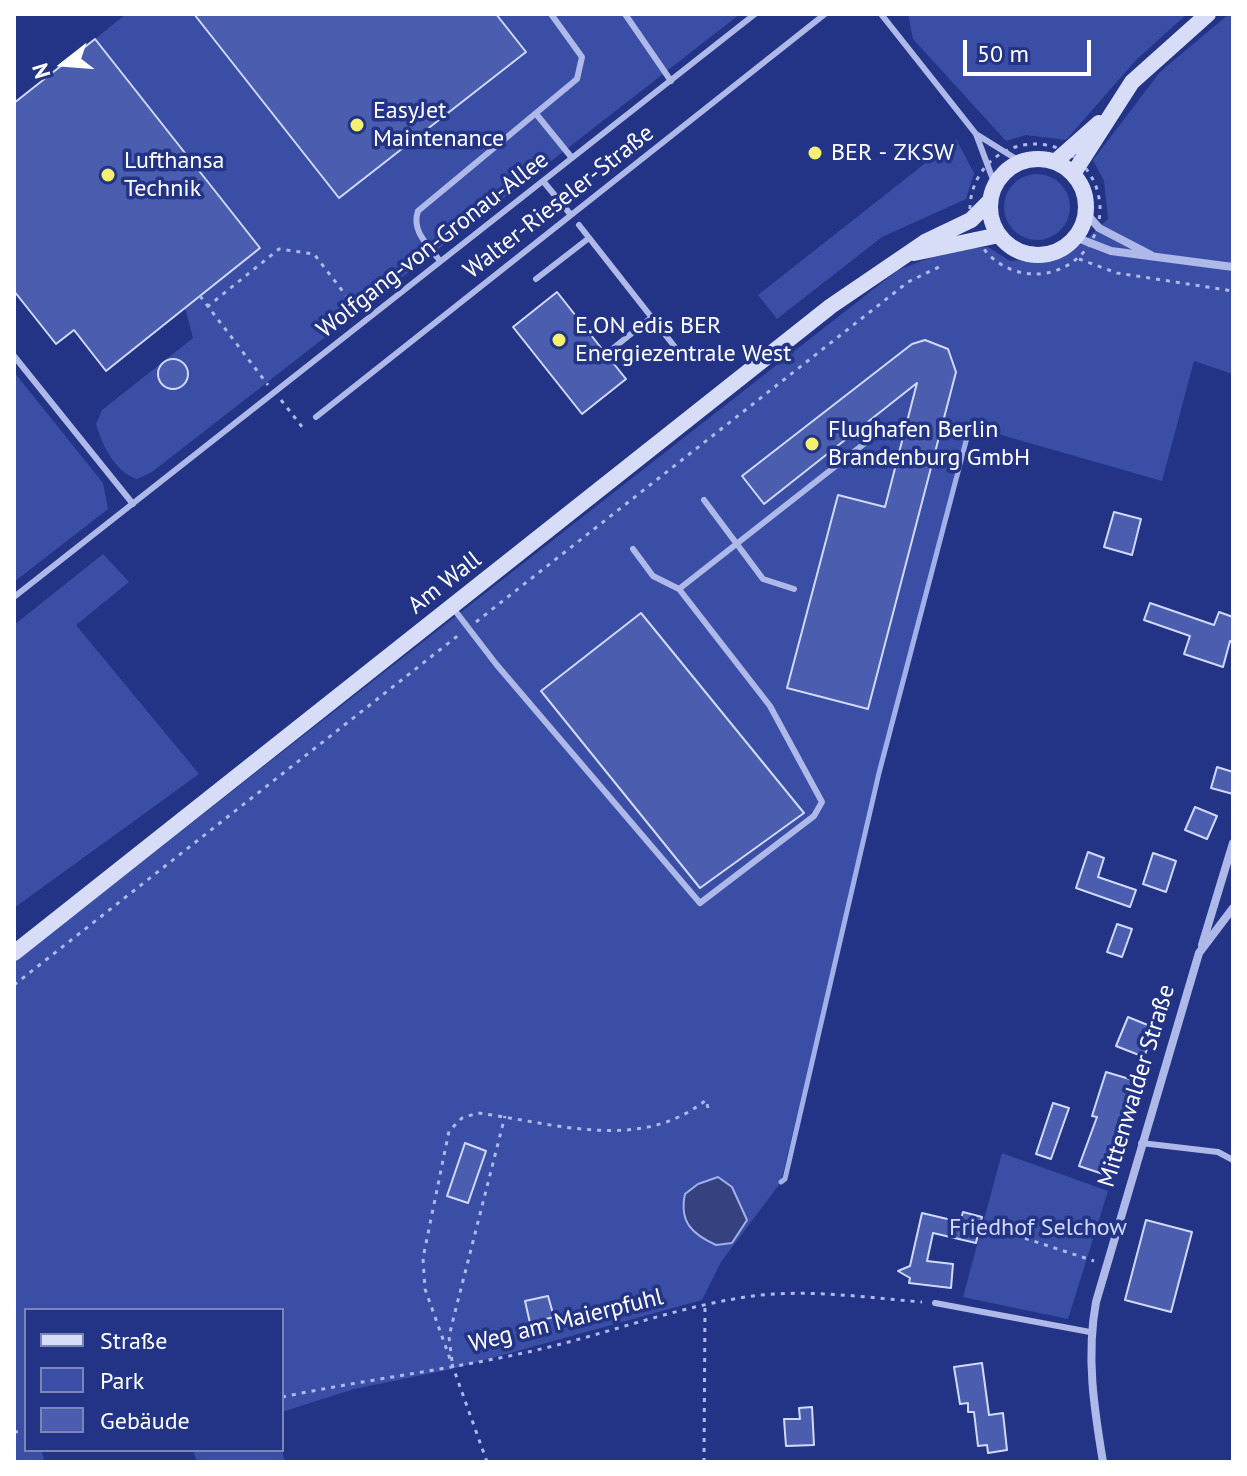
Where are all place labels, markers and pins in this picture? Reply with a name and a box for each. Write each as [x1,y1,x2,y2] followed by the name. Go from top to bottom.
[373,97,504,153] place label: EasyJet Maintenance
[348,116,366,134] marker: EasyJet Maintenance
[831,139,954,167] place label: BER - ZKSW
[806,144,824,162] marker: BER - ZKSW
[124,147,224,203] place label: Lufthansa Technik
[99,166,117,184] marker: Lufthansa Technik
[575,312,791,368] place label: E.ON edis BER Energiezentrale West
[550,331,568,349] marker: E.ON edis BER Energiezentrale West
[828,416,1030,472] place label: Flughafen Berlin Brandenburg GmbH
[803,435,821,453] marker: Flughafen Berlin Brandenburg GmbH

